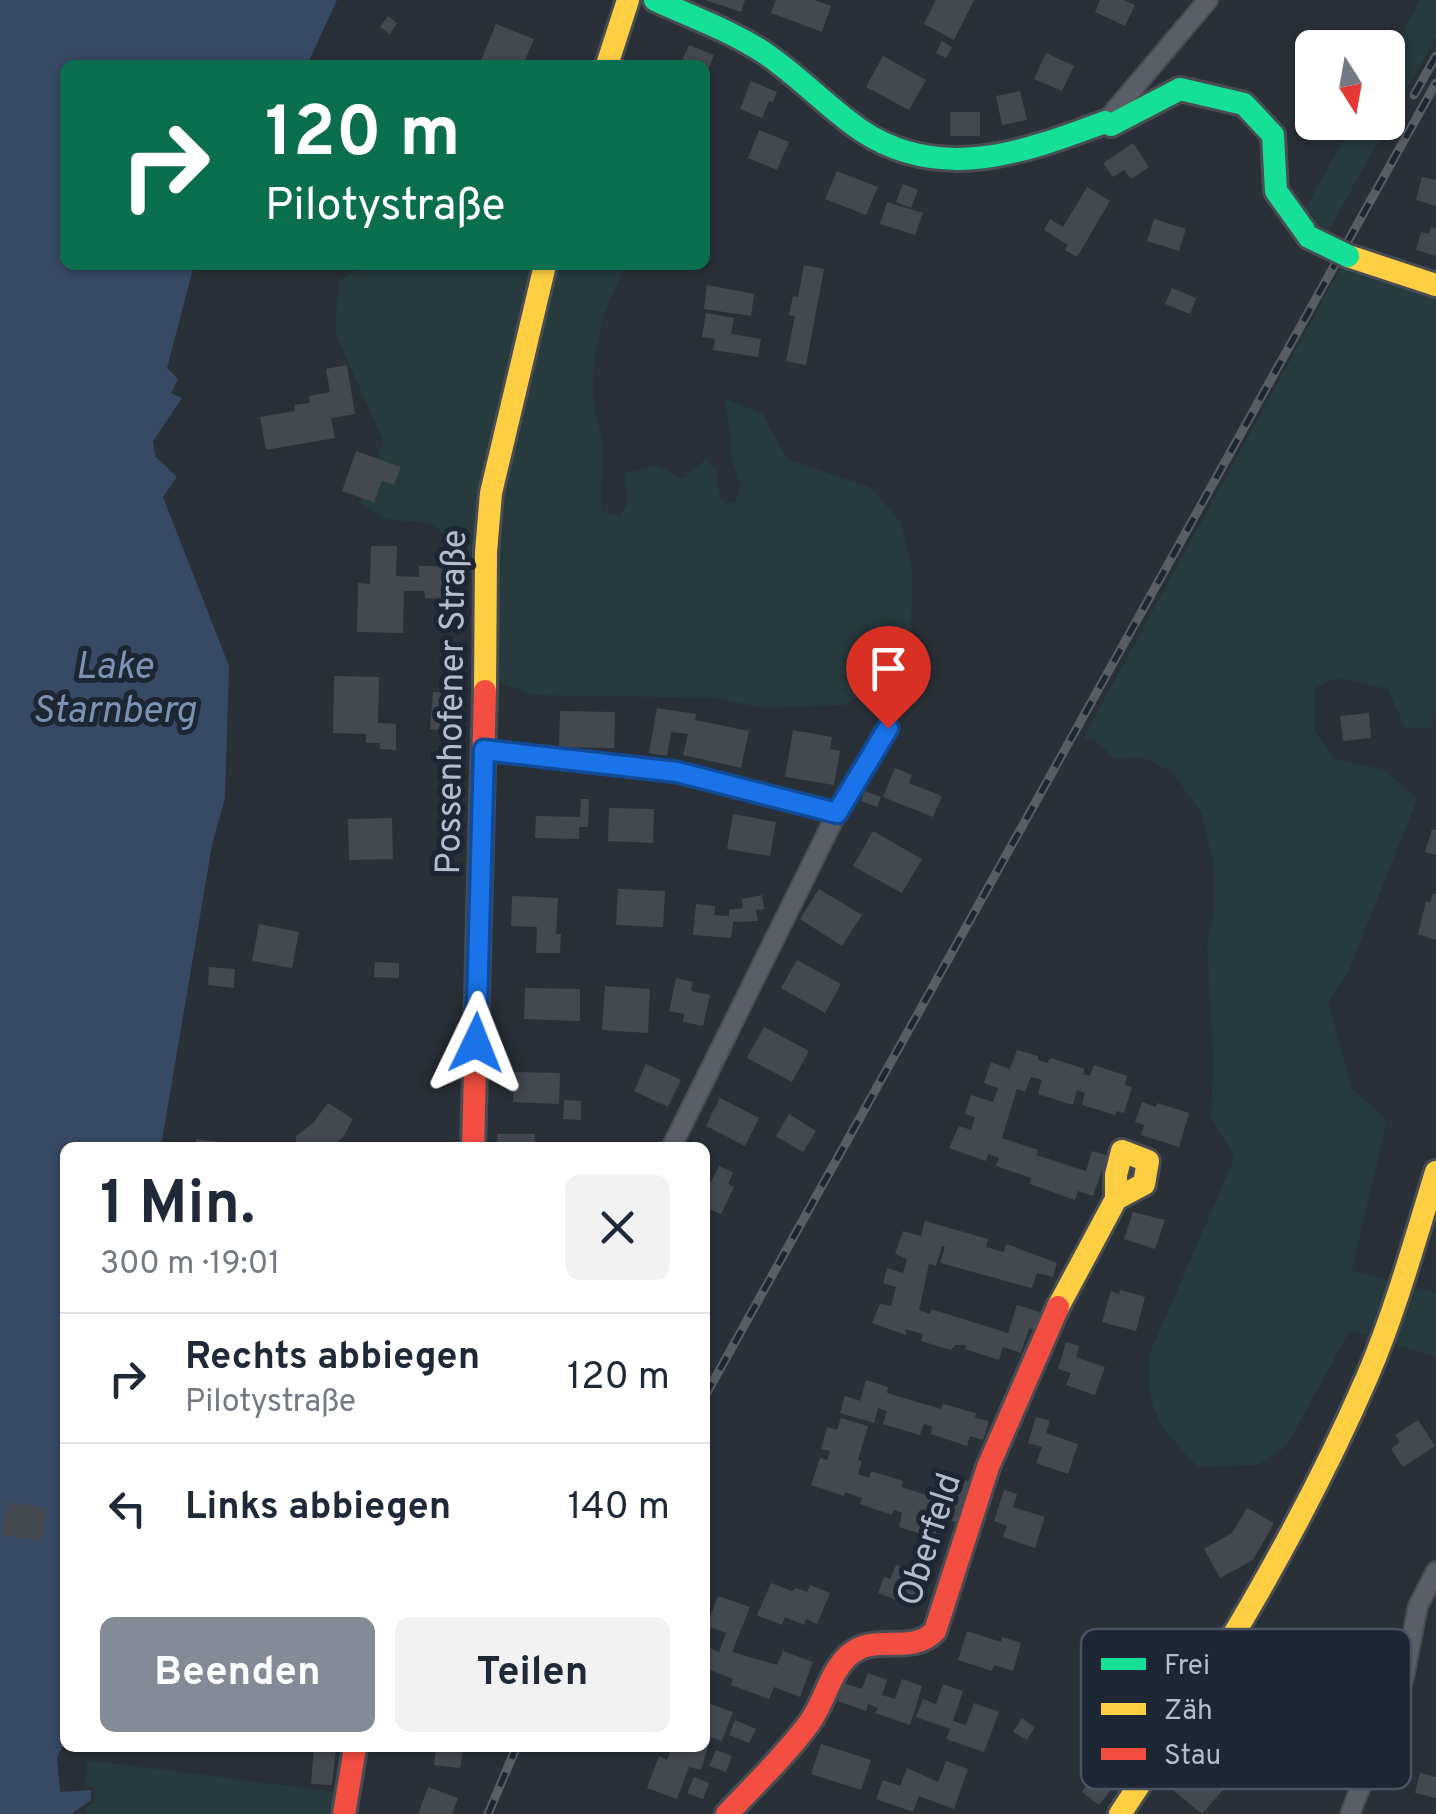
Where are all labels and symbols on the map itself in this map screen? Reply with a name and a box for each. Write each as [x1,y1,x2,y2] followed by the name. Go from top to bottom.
[1295,30,1405,140] north arrow
[428,529,478,875] street label: Possenhofener Straße
[846,626,931,729] pin
[32,644,196,737] water label: Lake Starnberg
[424,991,528,1095] position arrow
[889,1468,973,1612] street label: Oberfeld
[1081,1629,1411,1789] legend
[1164,1649,1210,1685] text: Frei
[1164,1694,1213,1730] text: Zäh
[1164,1739,1221,1775] text: Stau

